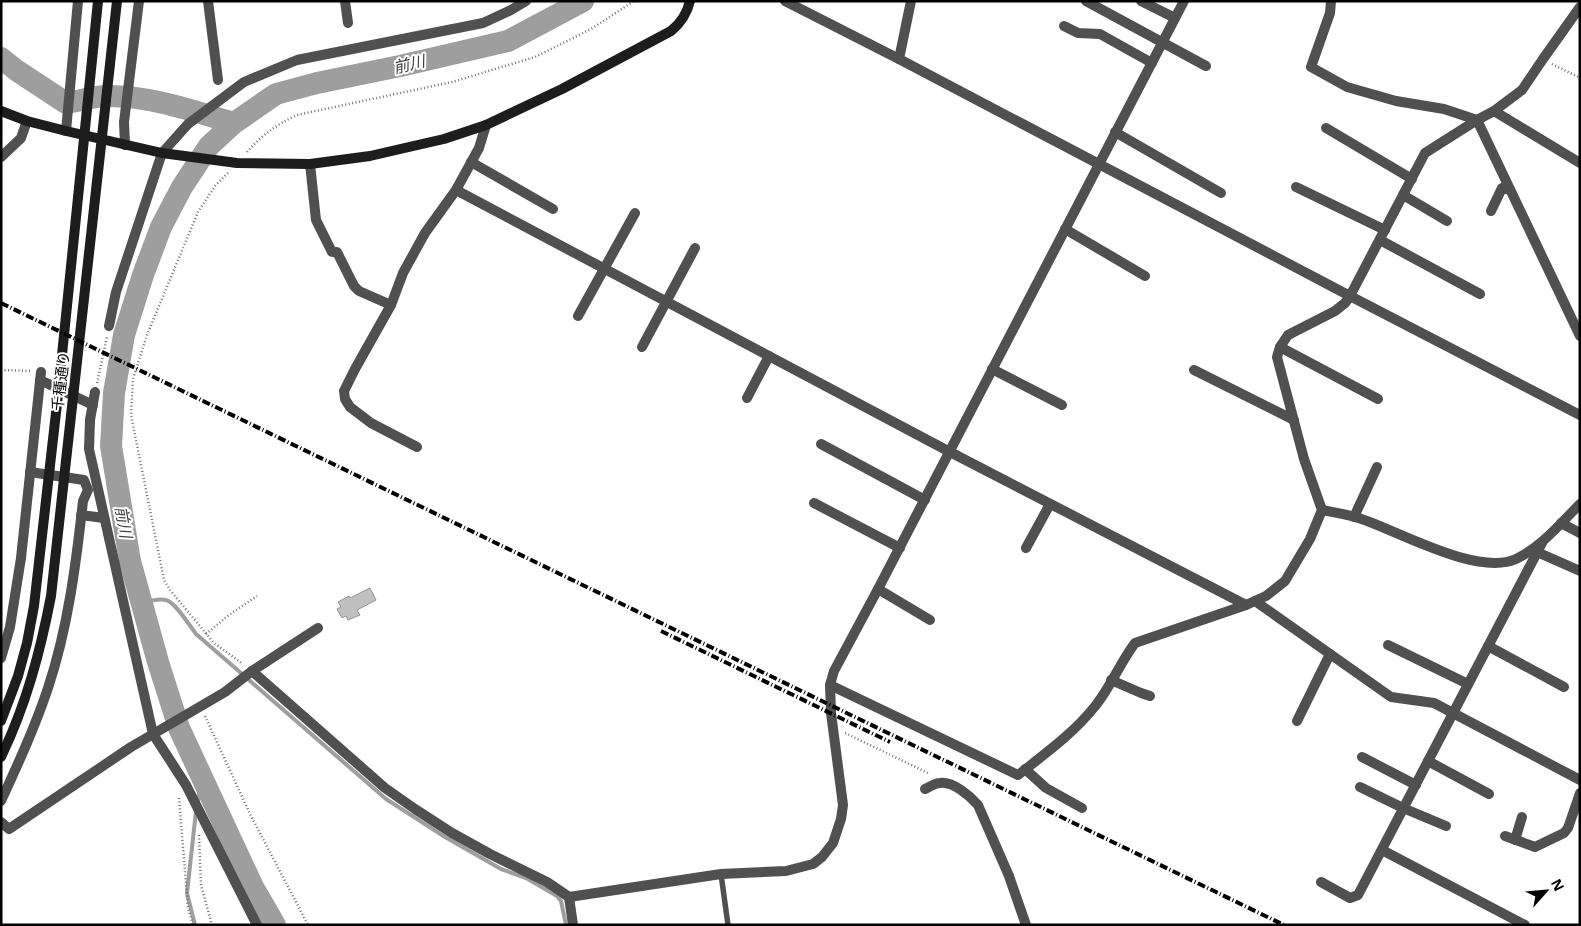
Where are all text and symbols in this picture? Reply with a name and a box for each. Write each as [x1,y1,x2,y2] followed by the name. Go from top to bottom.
[391,49,429,78] water label: 前川
[46,350,74,412] street label: 千種通り
[110,504,138,542] water label: 前川
[1521,866,1571,916] north arrow
[1547,875,1569,894] text: N

